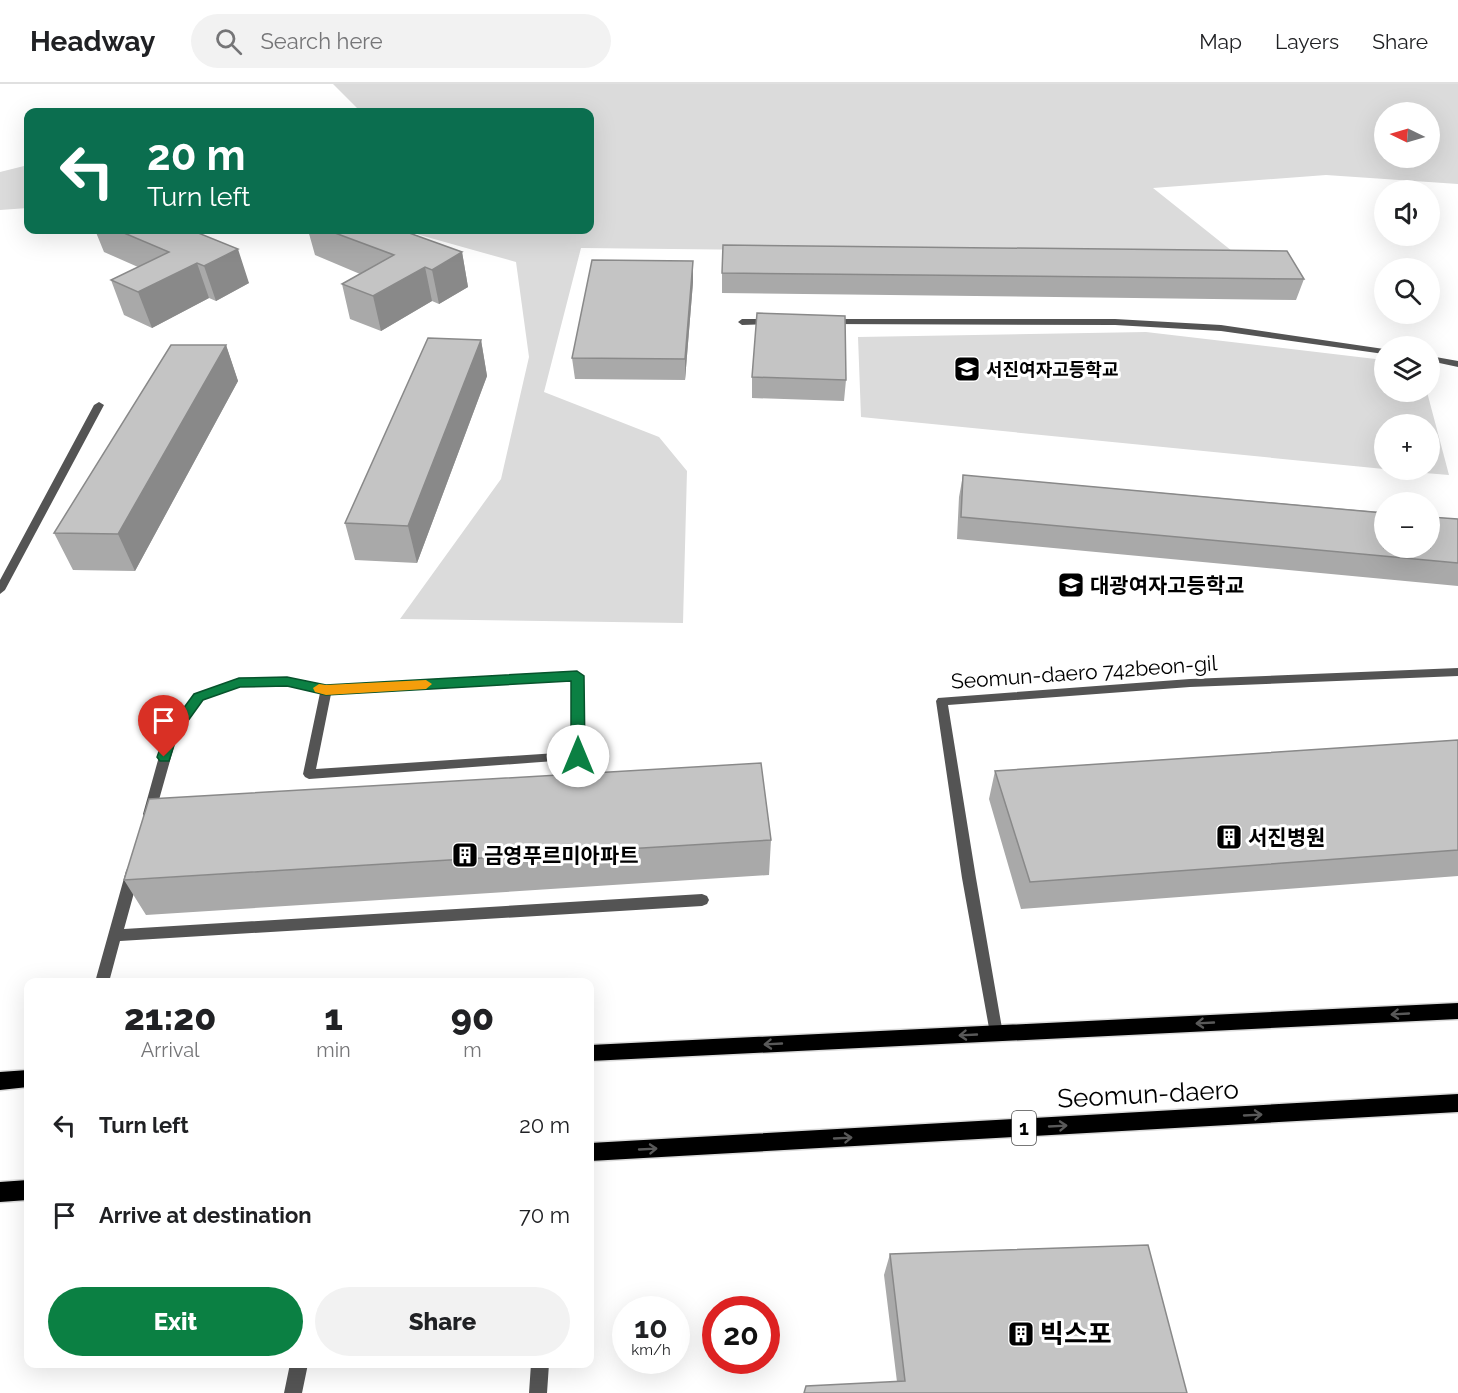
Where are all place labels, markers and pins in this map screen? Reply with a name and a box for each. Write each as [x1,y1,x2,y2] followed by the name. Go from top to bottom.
[952,354,982,384] school or university icon: 서진여자고등학교
[986,359,1118,380] place label: 서진여자고등학교
[1056,570,1086,600] school or university icon: 대광여자고등학교
[1090,573,1245,598] place label: 대광여자고등학교
[138,695,189,757] pin
[1214,822,1244,852] building icon: 서진병원
[1248,825,1325,850] place label: 서진병원
[450,840,480,870] building icon: 금영푸르미아파트
[484,843,639,868] place label: 금영푸르미아파트
[1006,1319,1036,1349] building icon: 빅스포
[1040,1319,1112,1349] place label: 빅스포

